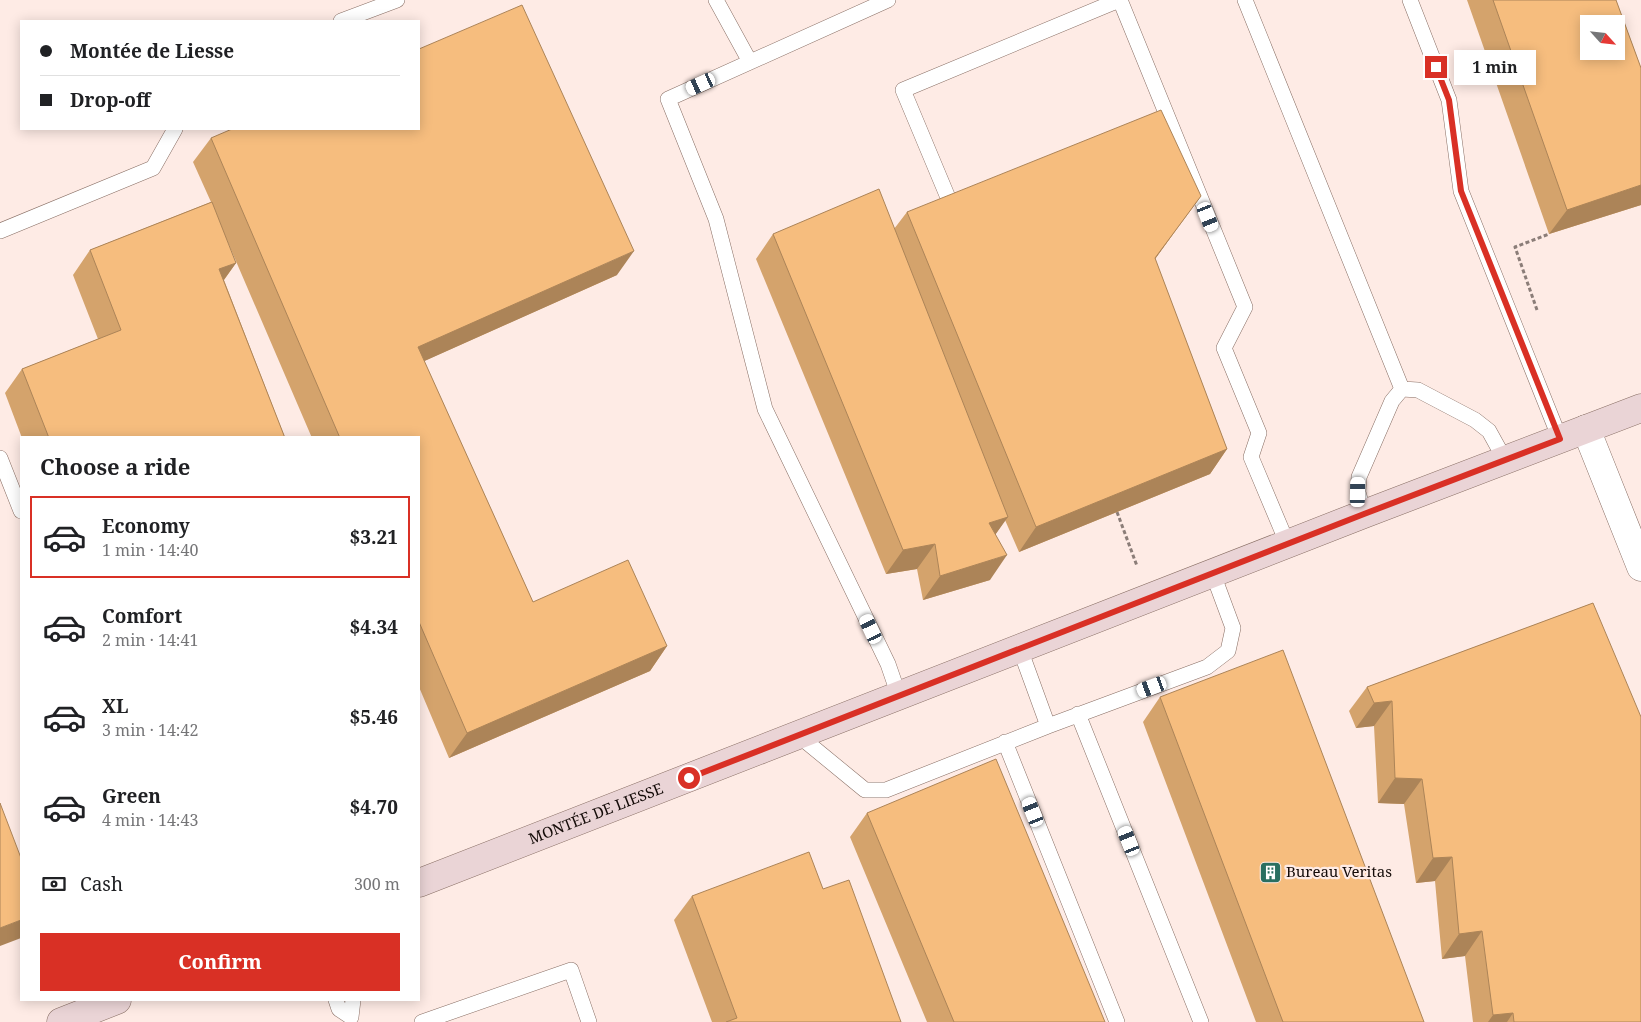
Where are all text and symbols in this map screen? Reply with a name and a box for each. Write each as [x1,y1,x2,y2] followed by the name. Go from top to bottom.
[1580,15,1625,60] north arrow
[1580,15,1625,60] map controls
[70,38,234,64] text: Montée de Liesse
[1454,50,1536,84] callout: 1 min
[1425,56,1447,78] route end
[1472,56,1518,78] text: 1 min
[684,71,717,97] car
[70,87,150,113] text: Drop-off
[1195,200,1220,234] car
[40,451,190,481] text: Choose a ride
[1350,477,1365,507] car
[102,513,190,539] text: Economy
[42,515,87,560] icon: car
[349,524,398,550] text: $3.21
[102,539,198,561] text: 1 min · 14:40
[102,603,182,629] text: Comfort
[42,605,87,650] icon: car
[857,612,884,646] car
[349,614,398,640] text: $4.34
[102,629,198,651] text: 2 min · 14:41
[1135,675,1168,699] car
[102,693,128,719] text: XL
[42,695,87,740] icon: car
[349,704,398,730] text: $5.46
[102,719,198,741] text: 3 min · 14:42
[678,767,700,789] route start
[526,778,666,848] street label: MONTÉE DE LIESSE
[102,783,161,809] text: Green
[42,785,87,830] icon: car
[349,794,398,820] text: $4.70
[1020,795,1045,829] car
[102,809,198,831] text: 4 min · 14:43
[1116,824,1141,858] car
[1258,860,1282,884] building icon: Bureau Veritas
[1286,861,1392,881] place label: Bureau Veritas
[40,870,68,898] icon: cash
[80,871,123,897] text: Cash
[354,873,400,895] text: 300 m
[40,933,400,991] button: Confirm

